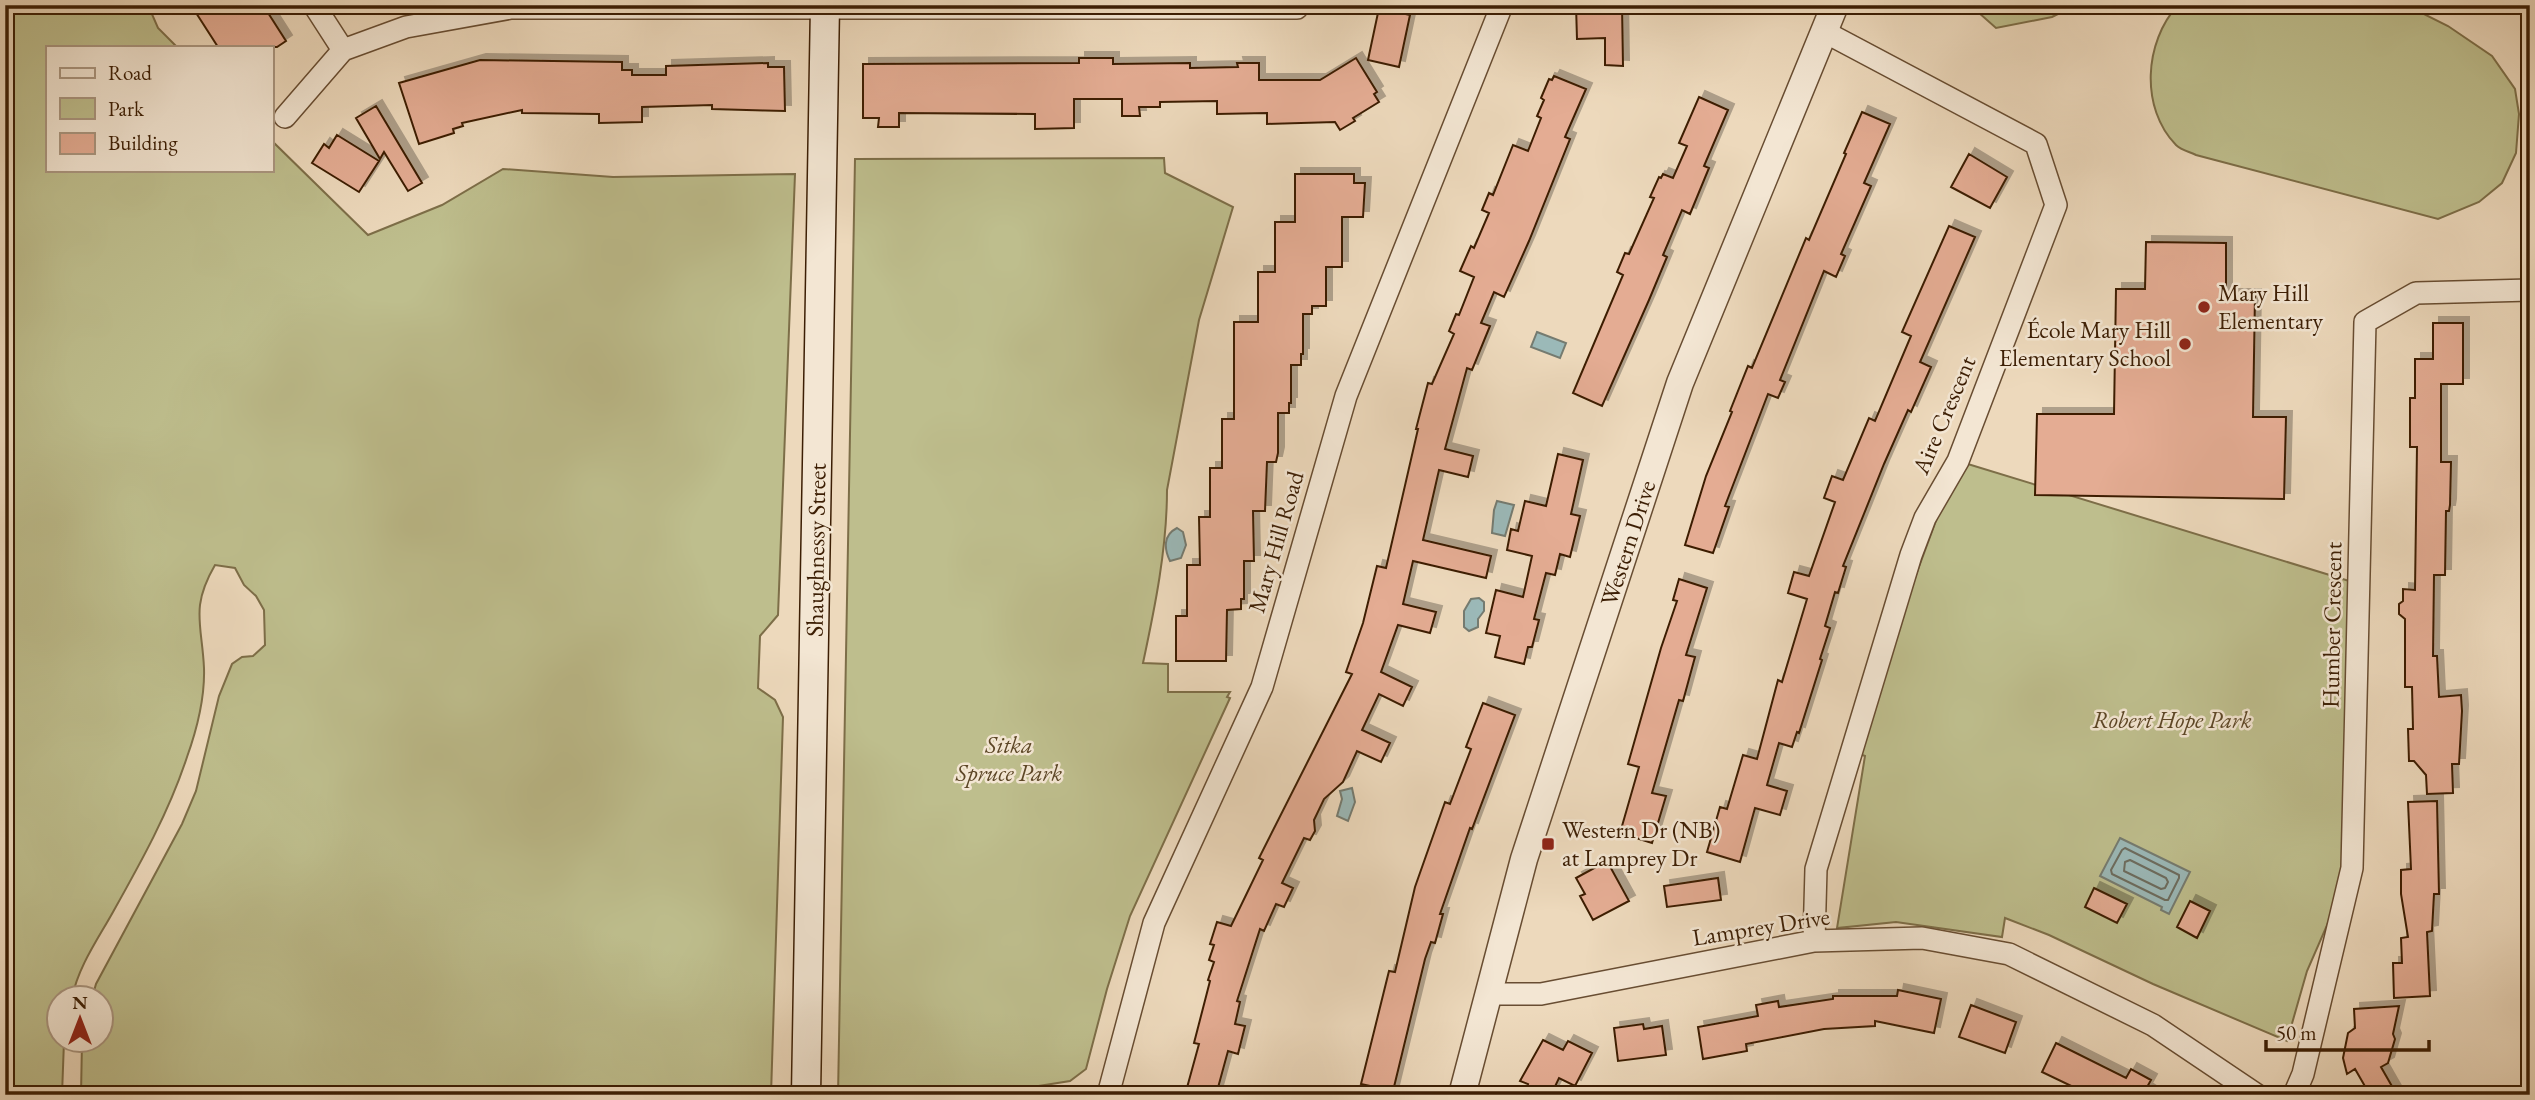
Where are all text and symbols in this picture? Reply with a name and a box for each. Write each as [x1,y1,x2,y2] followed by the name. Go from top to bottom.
[46,46,273,172] legend
[108,59,152,86] text: Road
[108,95,145,122] text: Park
[108,129,178,156] text: Building
[2218,277,2323,336] place label: Mary Hill Elementary
[2196,299,2212,315] marker: Mary Hill Elementary
[1999,314,2171,373] place label: École Mary Hill Elementary School
[2177,336,2193,352] marker: École Mary Hill Elementary School
[1904,350,1983,480] street label: Aire Crescent
[798,462,833,637] street label: Shaughnessy Street
[1241,467,1311,616] street label: Mary Hill Road
[1593,476,1662,610] street label: Western Drive
[2315,541,2348,708] street label: Humber Crescent
[2092,704,2252,735] park label: Robert Hope Park
[955,729,1062,788] park label: Sitka Spruce Park
[1562,814,1720,873] place label: Western Dr (NB) at Lamprey Dr
[1540,836,1556,852] marker: Western Dr (NB) at Lamprey Dr
[1690,900,1832,953] street label: Lamprey Drive
[46,984,116,1054] north arrow
[72,990,88,1015] text: N
[2266,1009,2428,1053] scale bar
[2276,1019,2317,1046] text: 50 m

